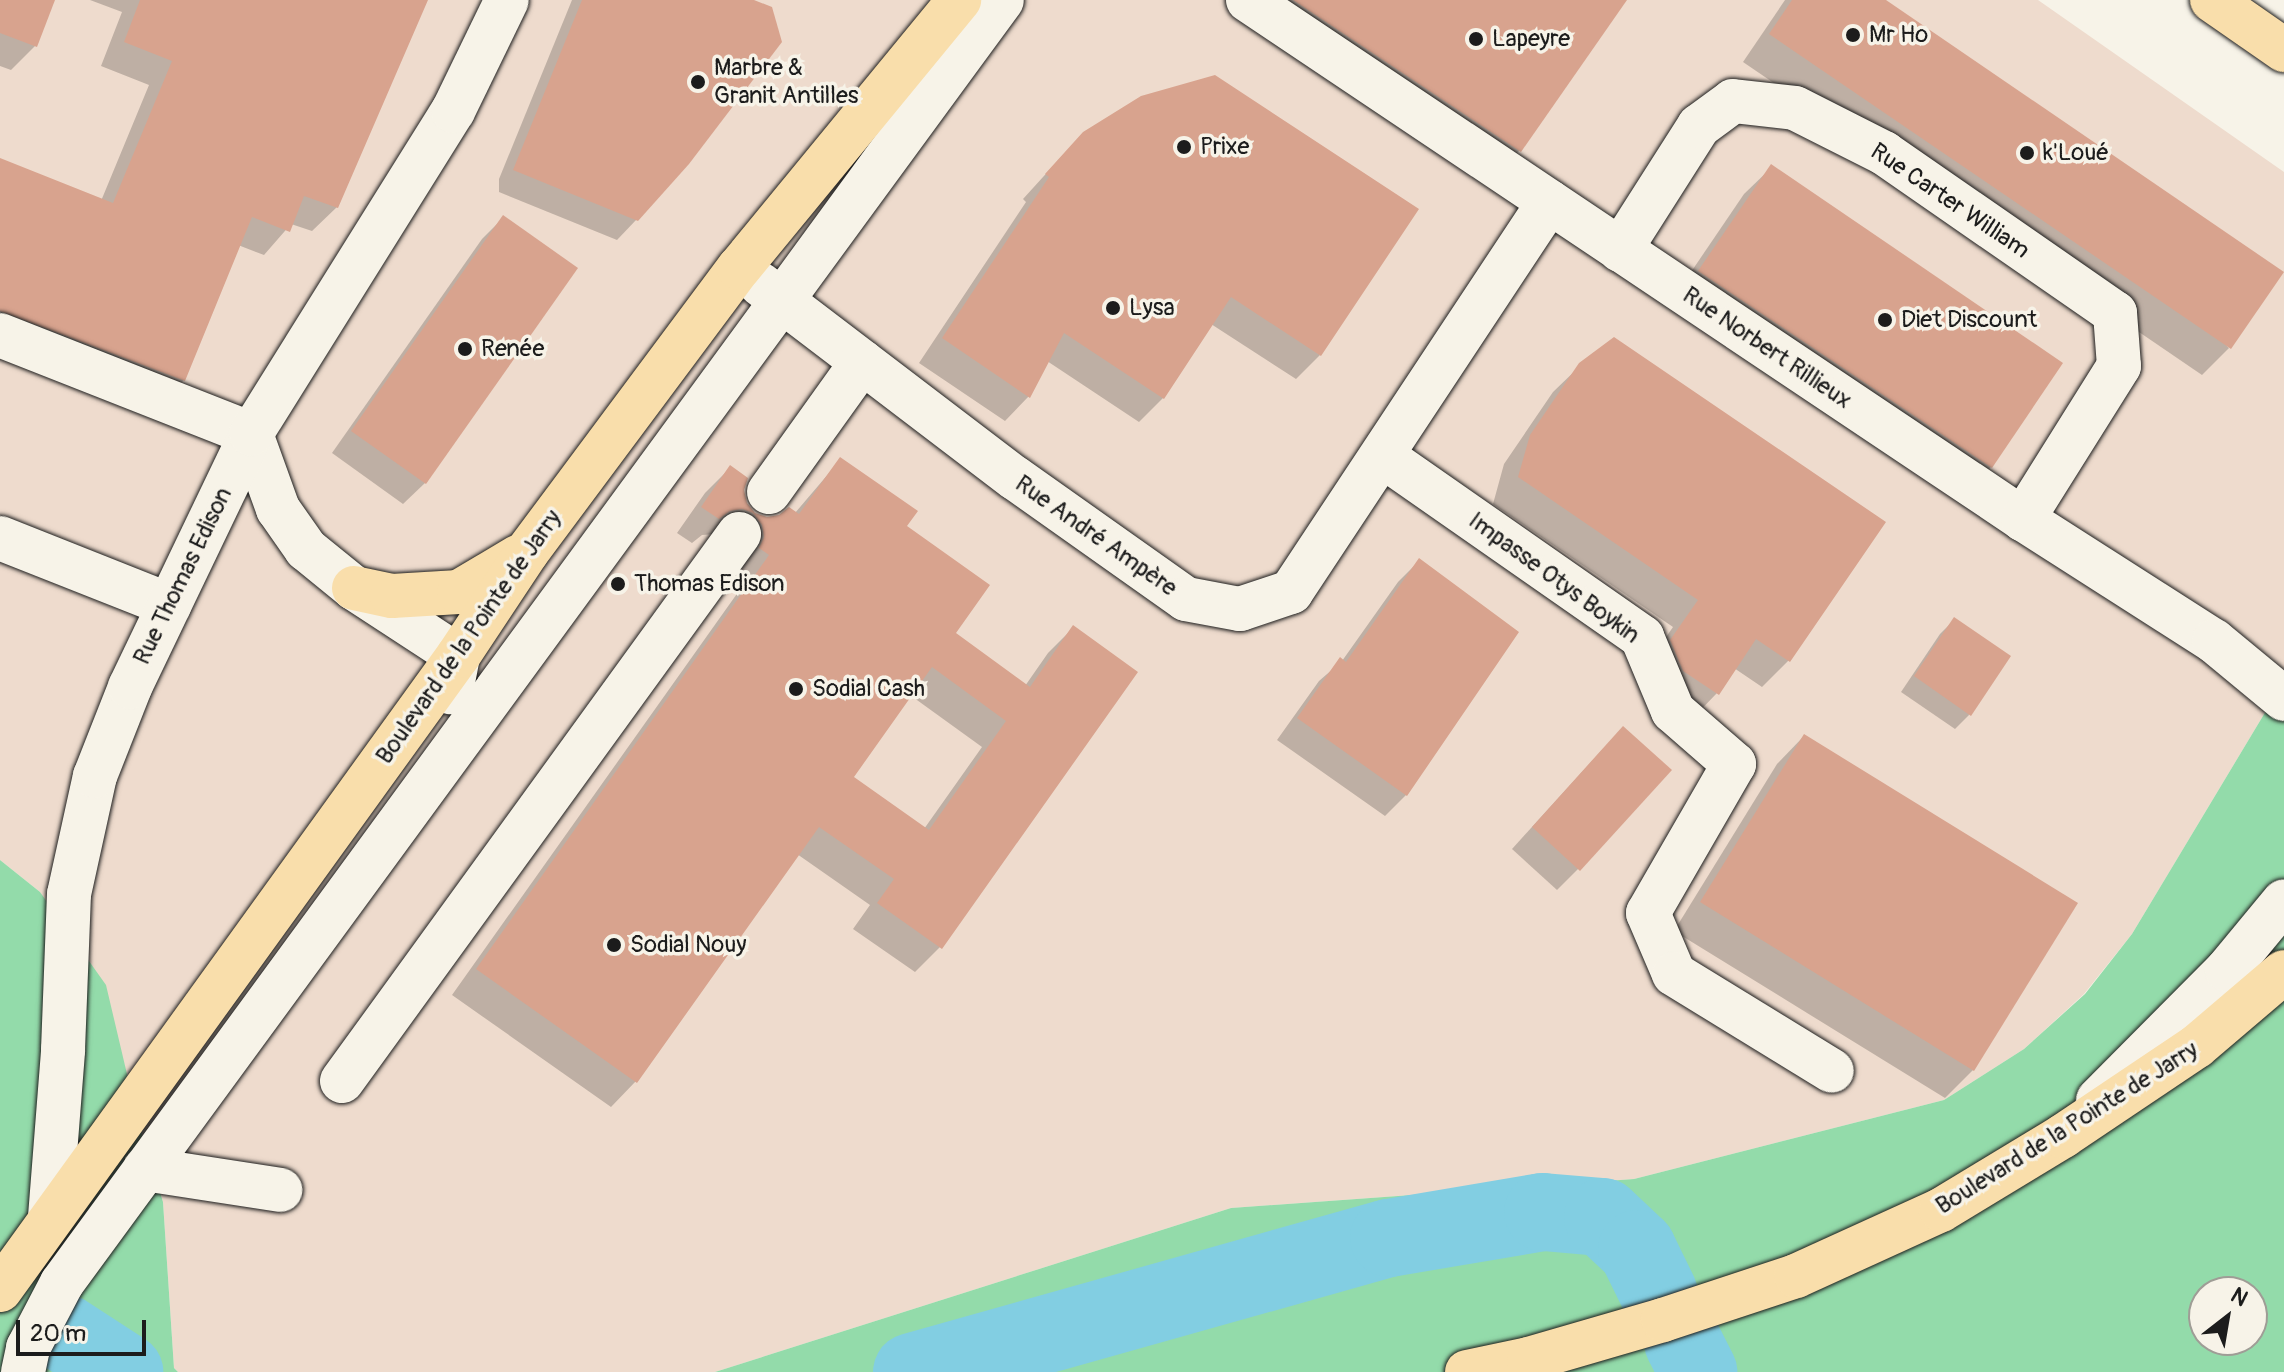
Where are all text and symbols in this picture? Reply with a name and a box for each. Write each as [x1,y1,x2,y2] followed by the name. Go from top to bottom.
[1869,21,1928,49] place label: Mr Ho
[1492,25,1570,53] place label: Lapeyre
[1844,26,1862,44] marker: Mr Ho
[1467,30,1485,48] marker: Lapeyre
[714,54,859,110] place label: Marbre & Granit Antilles
[689,73,707,91] marker: Marbre & Granit Antilles
[1200,133,1249,161] place label: Prixe
[1865,137,2035,265] street label: Rue Carter William
[1175,138,1193,156] marker: Prixe
[2043,139,2109,167] place label: k'Loué
[2018,144,2036,162] marker: k'Loué
[1677,281,1857,415] street label: Rue Norbert Rillieux
[1129,294,1175,322] place label: Lysa
[1104,299,1122,317] marker: Lysa
[1901,306,2037,334] place label: Diet Discount
[1876,311,1894,329] marker: Diet Discount
[481,335,544,363] place label: Renée
[456,340,474,358] marker: Renée
[1010,469,1182,603] street label: Rue André Ampère
[128,483,238,669] street label: Rue Thomas Edison
[370,504,568,770] street label: Boulevard de la Pointe de Jarry
[1463,506,1645,650] street label: Impasse Otys Boykin
[634,570,785,598] place label: Thomas Edison
[609,575,627,593] marker: Thomas Edison
[812,675,925,703] place label: Sodial Cash
[787,680,805,698] marker: Sodial Cash
[630,931,746,959] place label: Sodial Nouy
[605,936,623,954] marker: Sodial Nouy
[1931,1035,2203,1221] street label: Boulevard de la Pointe de Jarry
[2188,1276,2268,1356] north arrow
[2226,1281,2253,1313] text: N
[20,1304,150,1354] scale bar
[30,1319,86,1348] text: 20 m

